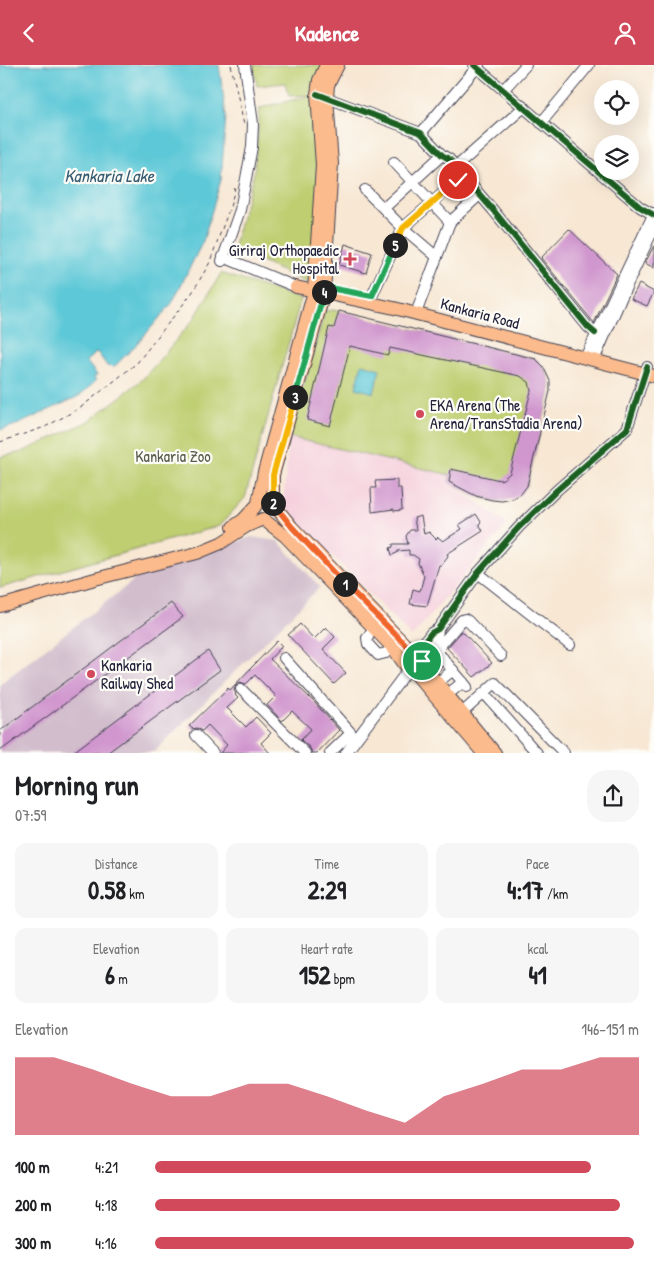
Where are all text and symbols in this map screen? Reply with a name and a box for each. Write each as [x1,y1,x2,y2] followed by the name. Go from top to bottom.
[295,18,359,48] text: Kadence
[15,19,43,47] icon: back
[611,19,639,47] icon: person
[594,80,639,180] map controls
[594,80,639,125] button: locate
[594,135,639,180] button: layers
[437,159,479,201] pin
[64,163,155,188] water label: Kankaria Lake
[444,166,472,194] icon: check
[382,233,408,257] pin: 5
[393,236,398,255] text: 5
[229,239,340,279] place label: Giriraj Orthopaedic Hospital
[343,252,357,266] marker: Giriraj Orthopaedic Hospital
[312,279,336,305] pin: 4
[322,283,327,302] text: 4
[438,292,522,334] street label: Kankaria Road
[282,385,308,409] pin: 3
[292,388,299,407] text: 3
[430,394,582,434] place label: EKA Arena (The Arena/TransStadia Arena)
[414,408,426,420] marker: EKA Arena (The Arena/TransStadia Arena)
[135,445,211,467] park label: Kankaria Zoo
[260,491,286,515] pin: 2
[270,494,277,513] text: 2
[332,571,358,597] pin: 1
[343,575,348,594] text: 1
[401,640,443,682] pin
[408,647,436,675] icon: arrive
[101,654,173,694] place label: Kankaria Railway Shed
[85,668,97,680] marker: Kankaria Railway Shed
[15,766,139,804] text: Morning run
[587,770,639,822] button: share
[15,804,46,826] text: 07:59
[95,854,138,873] text: Distance
[315,854,339,873] text: Time
[526,854,549,873] text: Pace
[88,873,126,907] text: 0.58
[308,873,346,907] text: 2:29
[507,873,544,907] text: 4:17
[126,884,145,903] text: km
[544,884,568,903] text: /km
[93,939,140,958] text: Elevation
[301,939,353,958] text: Heart rate
[527,939,548,958] text: kcal
[105,958,115,992] text: 6
[299,958,330,992] text: 152
[528,958,547,992] text: 41
[115,969,128,988] text: m
[330,969,355,988] text: bpm
[15,1018,68,1040] text: Elevation
[581,1018,639,1040] text: 146–151 m
[15,1156,50,1178] text: 100 m
[95,1156,118,1178] text: 4:21
[15,1194,51,1216] text: 200 m
[95,1194,117,1216] text: 4:18
[15,1232,51,1254] text: 300 m
[95,1232,117,1254] text: 4:16

